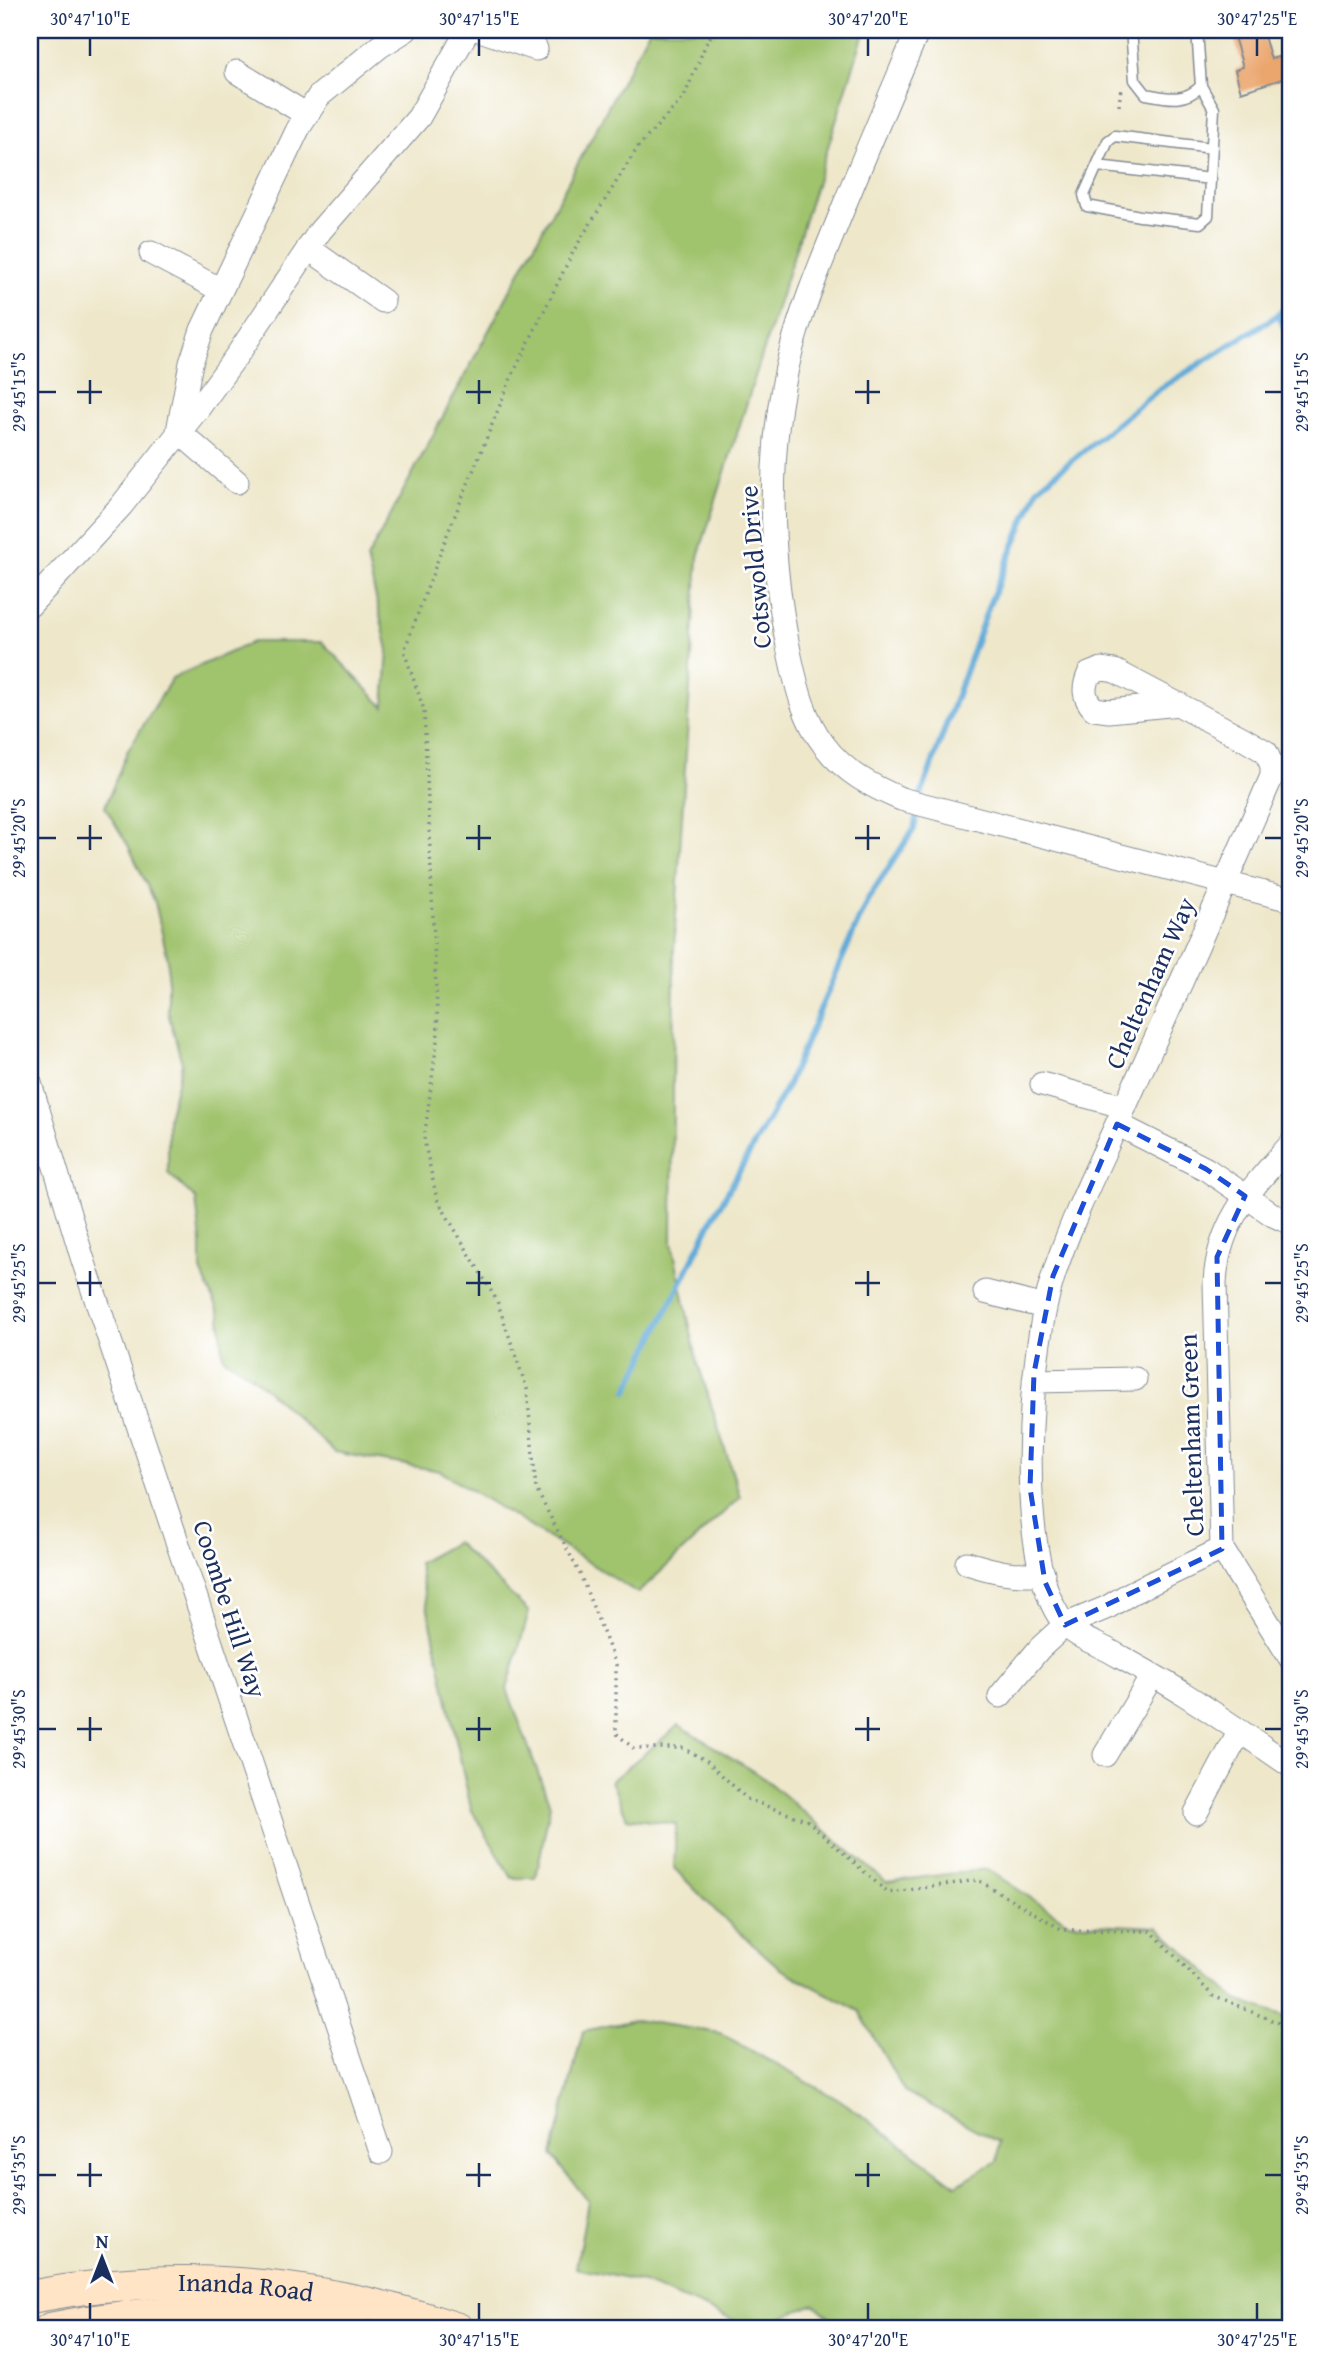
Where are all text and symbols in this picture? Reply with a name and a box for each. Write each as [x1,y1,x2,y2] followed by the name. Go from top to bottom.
[50,5,130,32] text: 30°47'10"E
[439,5,519,32] text: 30°47'15"E
[828,5,908,32] text: 30°47'20"E
[1217,5,1297,32] text: 30°47'25"E
[5,352,32,432] text: 29°45'15"S
[1288,352,1315,432] text: 29°45'15"S
[728,484,781,650] street label: Cotswold Drive
[5,798,32,878] text: 29°45'20"S
[1288,798,1315,878] text: 29°45'20"S
[1094,891,1205,1075] street label: Cheltenham Way
[5,1243,32,1323] text: 29°45'25"S
[1288,1243,1315,1323] text: 29°45'25"S
[1167,1333,1214,1537] street label: Cheltenham Green
[183,1515,278,1703] street label: Coombe Hill Way
[5,1689,32,1769] text: 29°45'30"S
[1288,1689,1315,1769] text: 29°45'30"S
[5,2135,32,2215] text: 29°45'35"S
[1288,2135,1315,2215] text: 29°45'35"S
[66,2222,136,2292] north arrow
[96,2227,109,2255] text: N
[178,2262,317,2312] street label: Inanda Road
[50,2326,130,2353] text: 30°47'10"E
[439,2326,519,2353] text: 30°47'15"E
[828,2326,908,2353] text: 30°47'20"E
[1217,2326,1297,2353] text: 30°47'25"E

